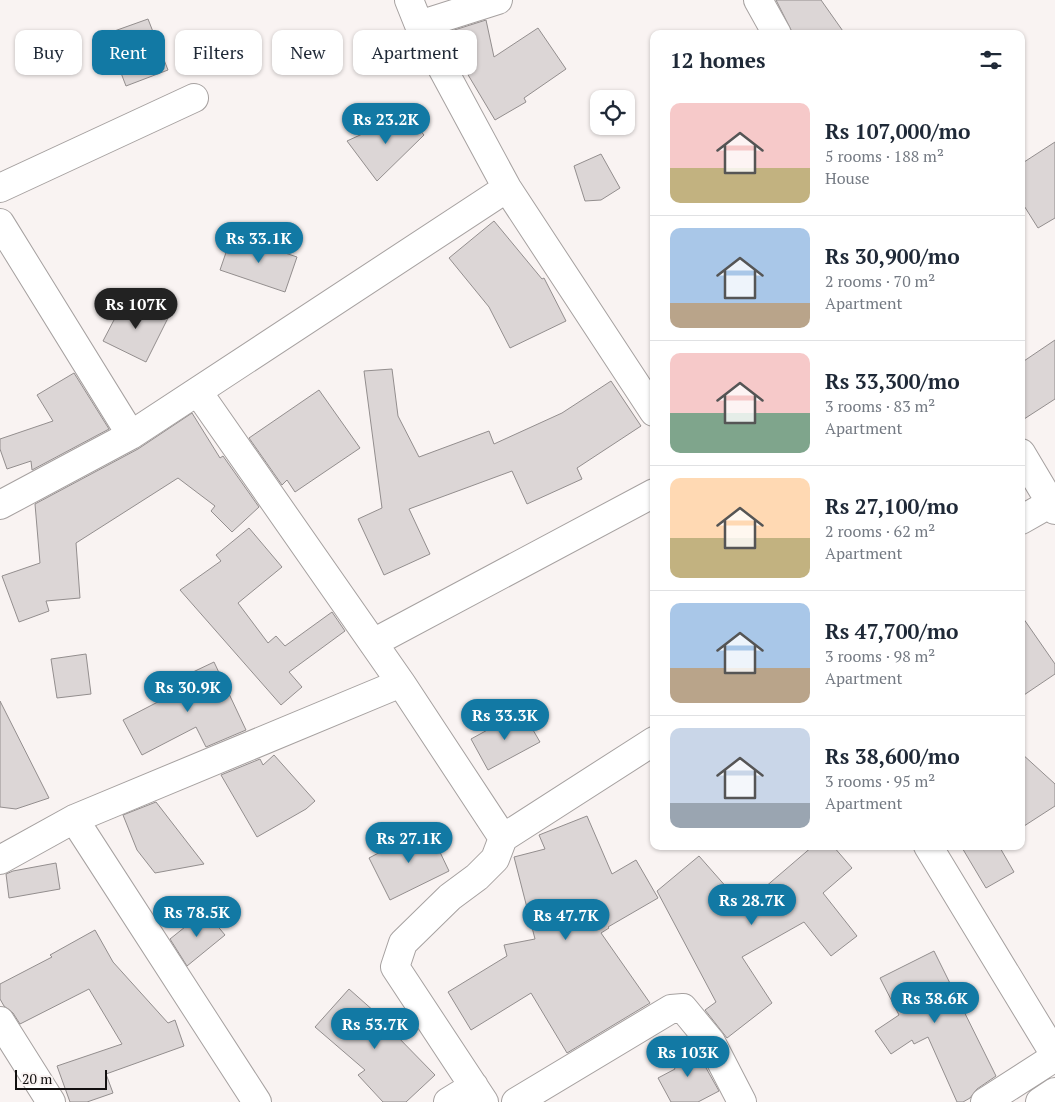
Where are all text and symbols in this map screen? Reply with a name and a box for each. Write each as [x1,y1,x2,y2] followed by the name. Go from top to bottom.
[15,30,82,75] chip: Buy
[92,30,165,75] chip: Rent
[175,30,262,75] chip: Filters
[272,30,343,75] chip: New
[353,30,477,75] chip: Apartment
[670,46,766,74] text: 12 homes
[977,46,1005,74] icon: filters
[590,90,635,135] map controls
[590,90,635,135] button: locate
[334,102,438,145] pin: Rs 23.2K
[353,108,419,130] text: Rs 23.2K
[825,117,970,145] text: Rs 107,000/mo
[710,123,770,183] icon: home
[825,145,944,167] text: 5 rooms · 188 m²
[825,167,870,189] text: House
[207,222,311,264] pin: Rs 33.1K
[226,227,292,249] text: Rs 33.1K
[825,242,960,270] text: Rs 30,900/mo
[710,248,770,308] icon: home
[825,270,935,292] text: 2 rooms · 70 m²
[90,288,182,330] pin: Rs 107K
[825,292,902,314] text: Apartment
[105,293,167,315] text: Rs 107K
[825,367,960,395] text: Rs 33,300/mo
[710,373,770,433] icon: home
[825,395,935,417] text: 3 rooms · 83 m²
[825,417,902,439] text: Apartment
[825,492,959,520] text: Rs 27,100/mo
[710,498,770,558] icon: home
[825,520,935,542] text: 2 rooms · 62 m²
[825,542,902,564] text: Apartment
[825,617,959,645] text: Rs 47,700/mo
[710,623,770,683] icon: home
[825,645,935,667] text: 3 rooms · 98 m²
[825,667,902,689] text: Apartment
[136,670,240,713] pin: Rs 30.9K
[155,676,221,698] text: Rs 30.9K
[453,698,557,741] pin: Rs 33.3K
[472,704,538,726] text: Rs 33.3K
[825,742,960,770] text: Rs 38,600/mo
[710,748,770,808] icon: home
[825,770,935,792] text: 3 rooms · 95 m²
[825,792,902,814] text: Apartment
[357,822,461,864] pin: Rs 27.1K
[376,827,442,849] text: Rs 27.1K
[700,884,804,926] pin: Rs 28.7K
[719,889,785,911] text: Rs 28.7K
[145,896,249,938] pin: Rs 78.5K
[514,898,618,941] pin: Rs 47.7K
[164,901,230,923] text: Rs 78.5K
[533,904,599,926] text: Rs 47.7K
[883,982,987,1024] pin: Rs 38.6K
[902,987,968,1009] text: Rs 38.6K
[323,1008,427,1050] pin: Rs 53.7K
[342,1013,408,1035] text: Rs 53.7K
[642,1036,734,1078] pin: Rs 103K
[657,1041,719,1063] text: Rs 103K
[15,1067,108,1090] scale bar
[22,1069,52,1088] text: 20 m

